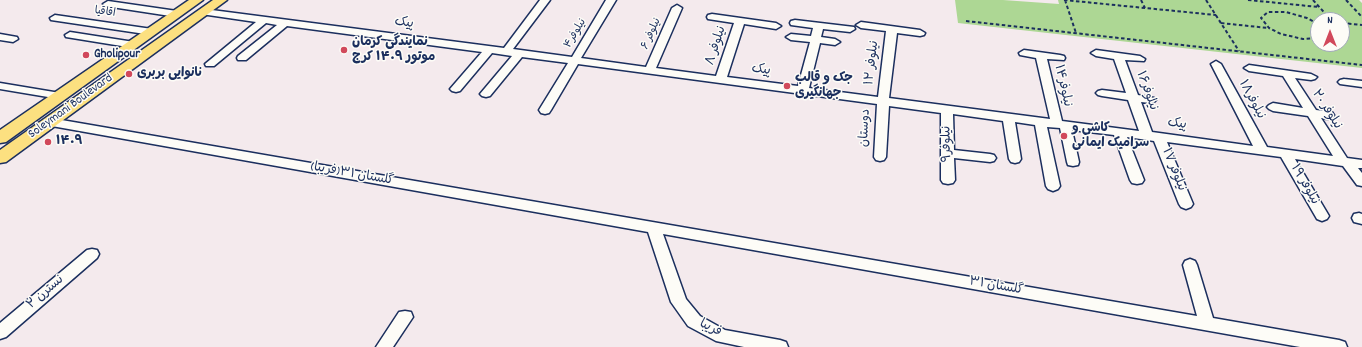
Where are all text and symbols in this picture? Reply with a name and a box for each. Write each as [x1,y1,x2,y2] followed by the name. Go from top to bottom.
[94,5,116,21] street label: اقاقیا
[1310,12,1350,52] north arrow
[1327,13,1333,29] text: N
[394,15,414,33] street label: پیک
[639,16,665,52] street label: نیلوفر ۶
[562,17,590,51] street label: نیلوفر۴
[703,24,731,68] street label: نیلوفر ۸
[352,35,435,66] place label: نمایندگی کرمان موتور ۱۴۰۹ کرج
[863,40,883,86] street label: نیلوفر ۱۲
[339,45,349,55] marker: نمایندگی کرمان موتور ۱۴۰۹ کرج
[94,47,140,63] place label: Gholipour
[81,50,91,60] marker: Gholipour
[751,62,771,80] street label: پیک
[1050,63,1074,109] street label: نیلوفر۱۴
[137,66,203,82] place label: نانوایی بربری
[124,69,134,79] marker: نانوایی بربری
[1132,69,1160,113] street label: نیلوفر۱۶
[26,71,116,143] street label: Soleymani Boulevard
[795,71,853,102] place label: جک و قالب جهانگیری
[1234,78,1268,122] street label: نیلوفر۱۸
[782,81,792,91] marker: جک و قالب جهانگیری
[1307,87,1345,133] street label: نیلوفر ۲۰
[857,108,875,148] street label: دوستان
[1167,116,1187,134] street label: پیک
[1072,121,1149,152] place label: کاشی و سرامیک ایمانی
[940,126,956,162] street label: نیلوفر۹
[1059,131,1069,141] marker: کاشی و سرامیک ایمانی
[56,134,83,150] place label: ۱۴۰۹
[43,137,53,147] marker: ۱۴۰۹
[1157,146,1189,194] street label: نیلوفر ۱۷
[309,160,395,190] street label: گلستان ۳۱(فریبا)
[1286,162,1322,208] street label: نیلوفر ۱۹
[24,273,68,313] street label: نسترن ۲
[968,275,1024,299] street label: گلستان ۳۱
[696,317,724,341] street label: فریبا

